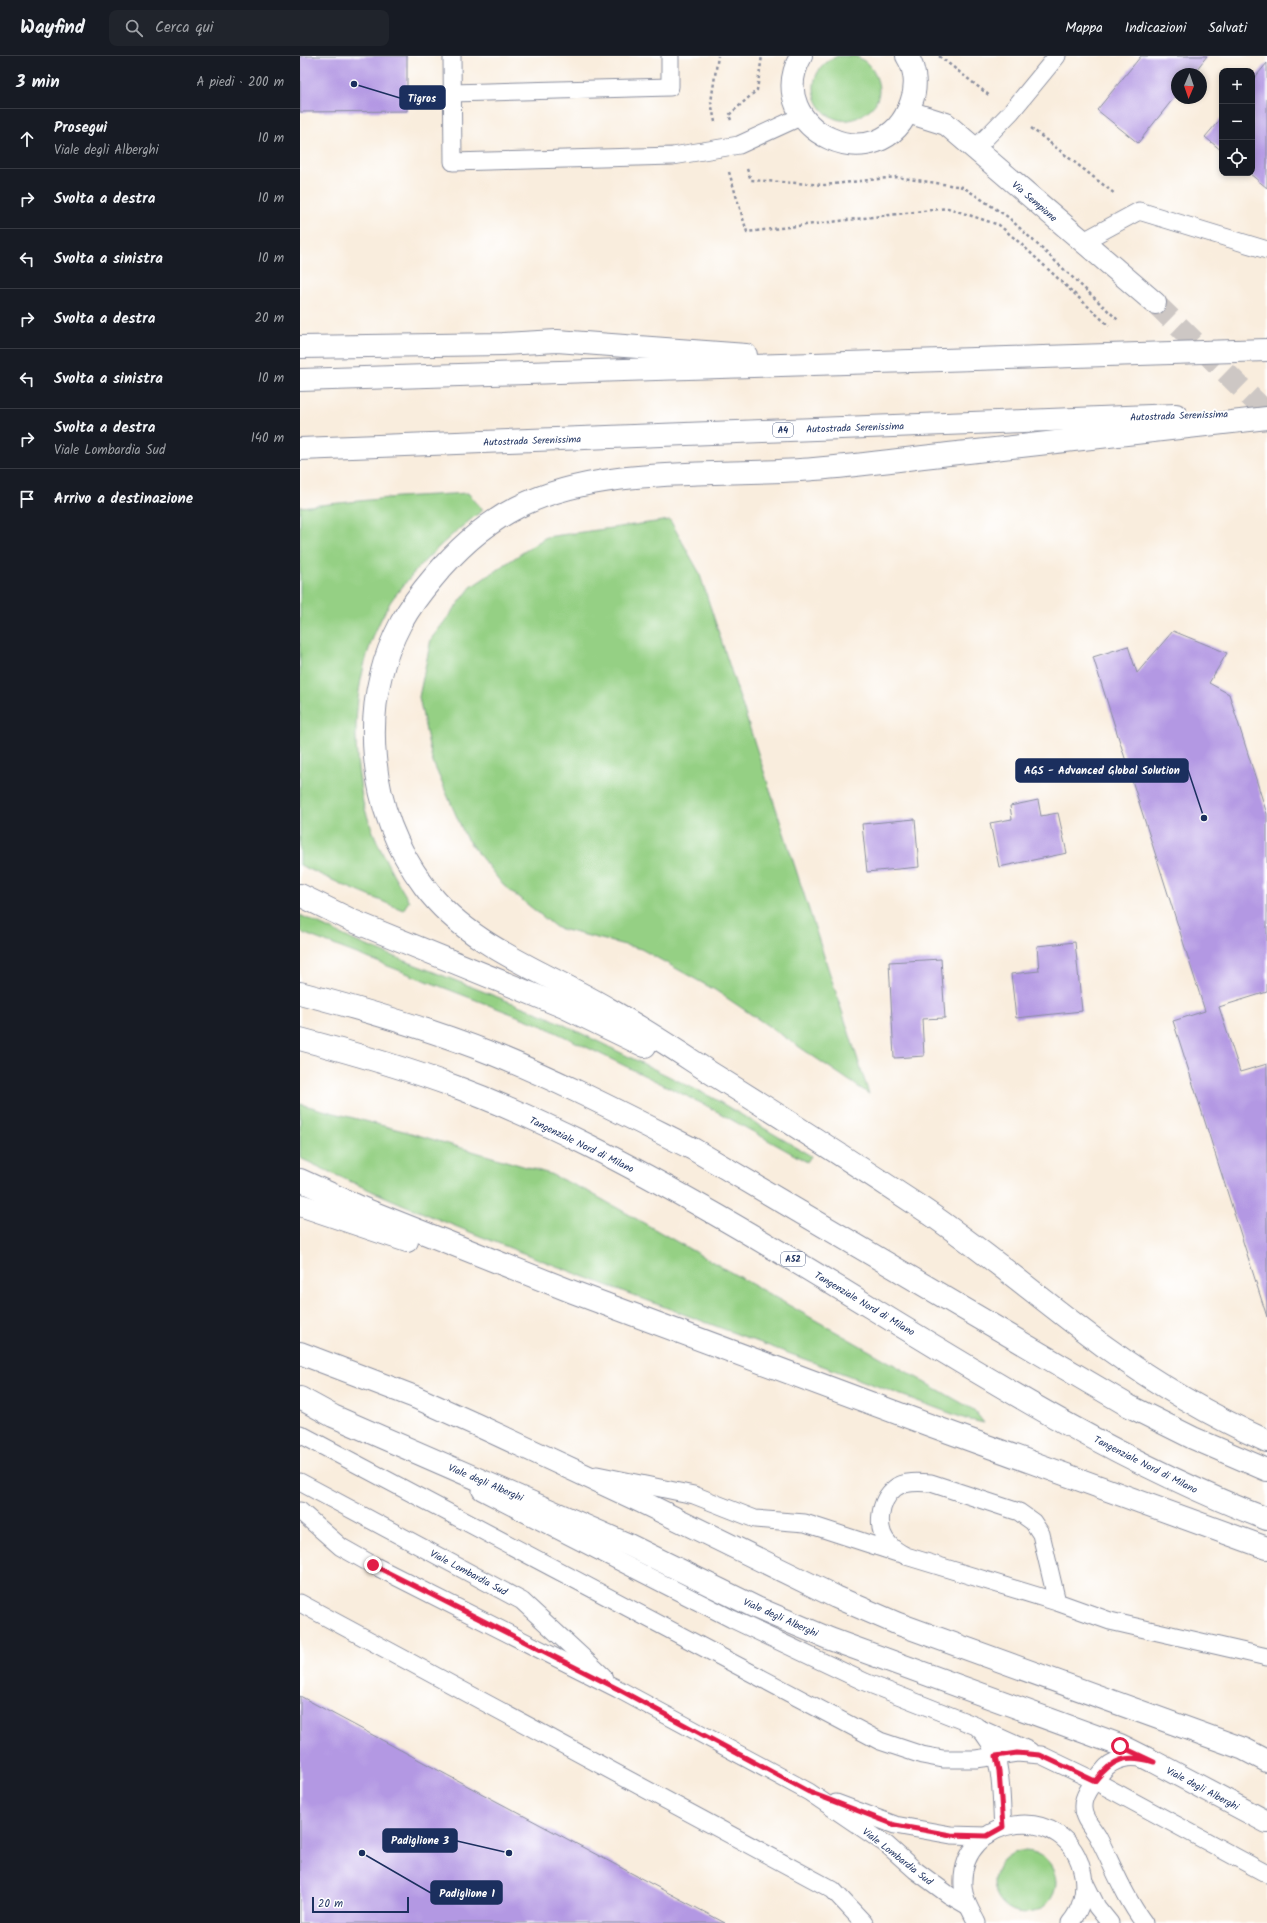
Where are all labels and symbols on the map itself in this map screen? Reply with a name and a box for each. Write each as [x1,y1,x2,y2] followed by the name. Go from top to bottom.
[1171,68,1207,104] north arrow
[400,86,445,109] callout: Tigros
[408,90,437,108] text: Tigros
[1008,177,1061,226] street label: Via Sempione
[1130,406,1229,426] street label: Autostrada Serenissima
[806,418,905,438] street label: Autostrada Serenissima
[773,423,793,437] road number: A4
[483,431,582,451] street label: Autostrada Serenissima
[1016,759,1188,782] callout: AGS - Advanced Global Solution
[1024,762,1180,780] text: AGS - Advanced Global Solution
[527,1113,637,1177] street label: Tangenziale Nord di Milano
[781,1252,805,1266] road number: A52
[811,1267,918,1340] street label: Tangenziale Nord di Milano
[1091,1432,1201,1498] street label: Tangenziale Nord di Milano
[445,1460,526,1506] street label: Viale degli Alberghi
[427,1546,511,1601] street label: Viale Lombardia Sud
[364,1556,382,1574] route end
[741,1594,821,1642] street label: Viale degli Alberghi
[1111,1737,1129,1755] route start
[1163,1763,1242,1815] street label: Viale degli Alberghi
[859,1824,937,1890] street label: Viale Lombardia Sud
[383,1829,457,1852] callout: Padiglione 3
[391,1832,449,1850] text: Padiglione 3
[431,1881,502,1904] callout: Padiglione 1
[439,1885,495,1903] text: Padiglione 1
[312,1895,409,1914] scale bar

